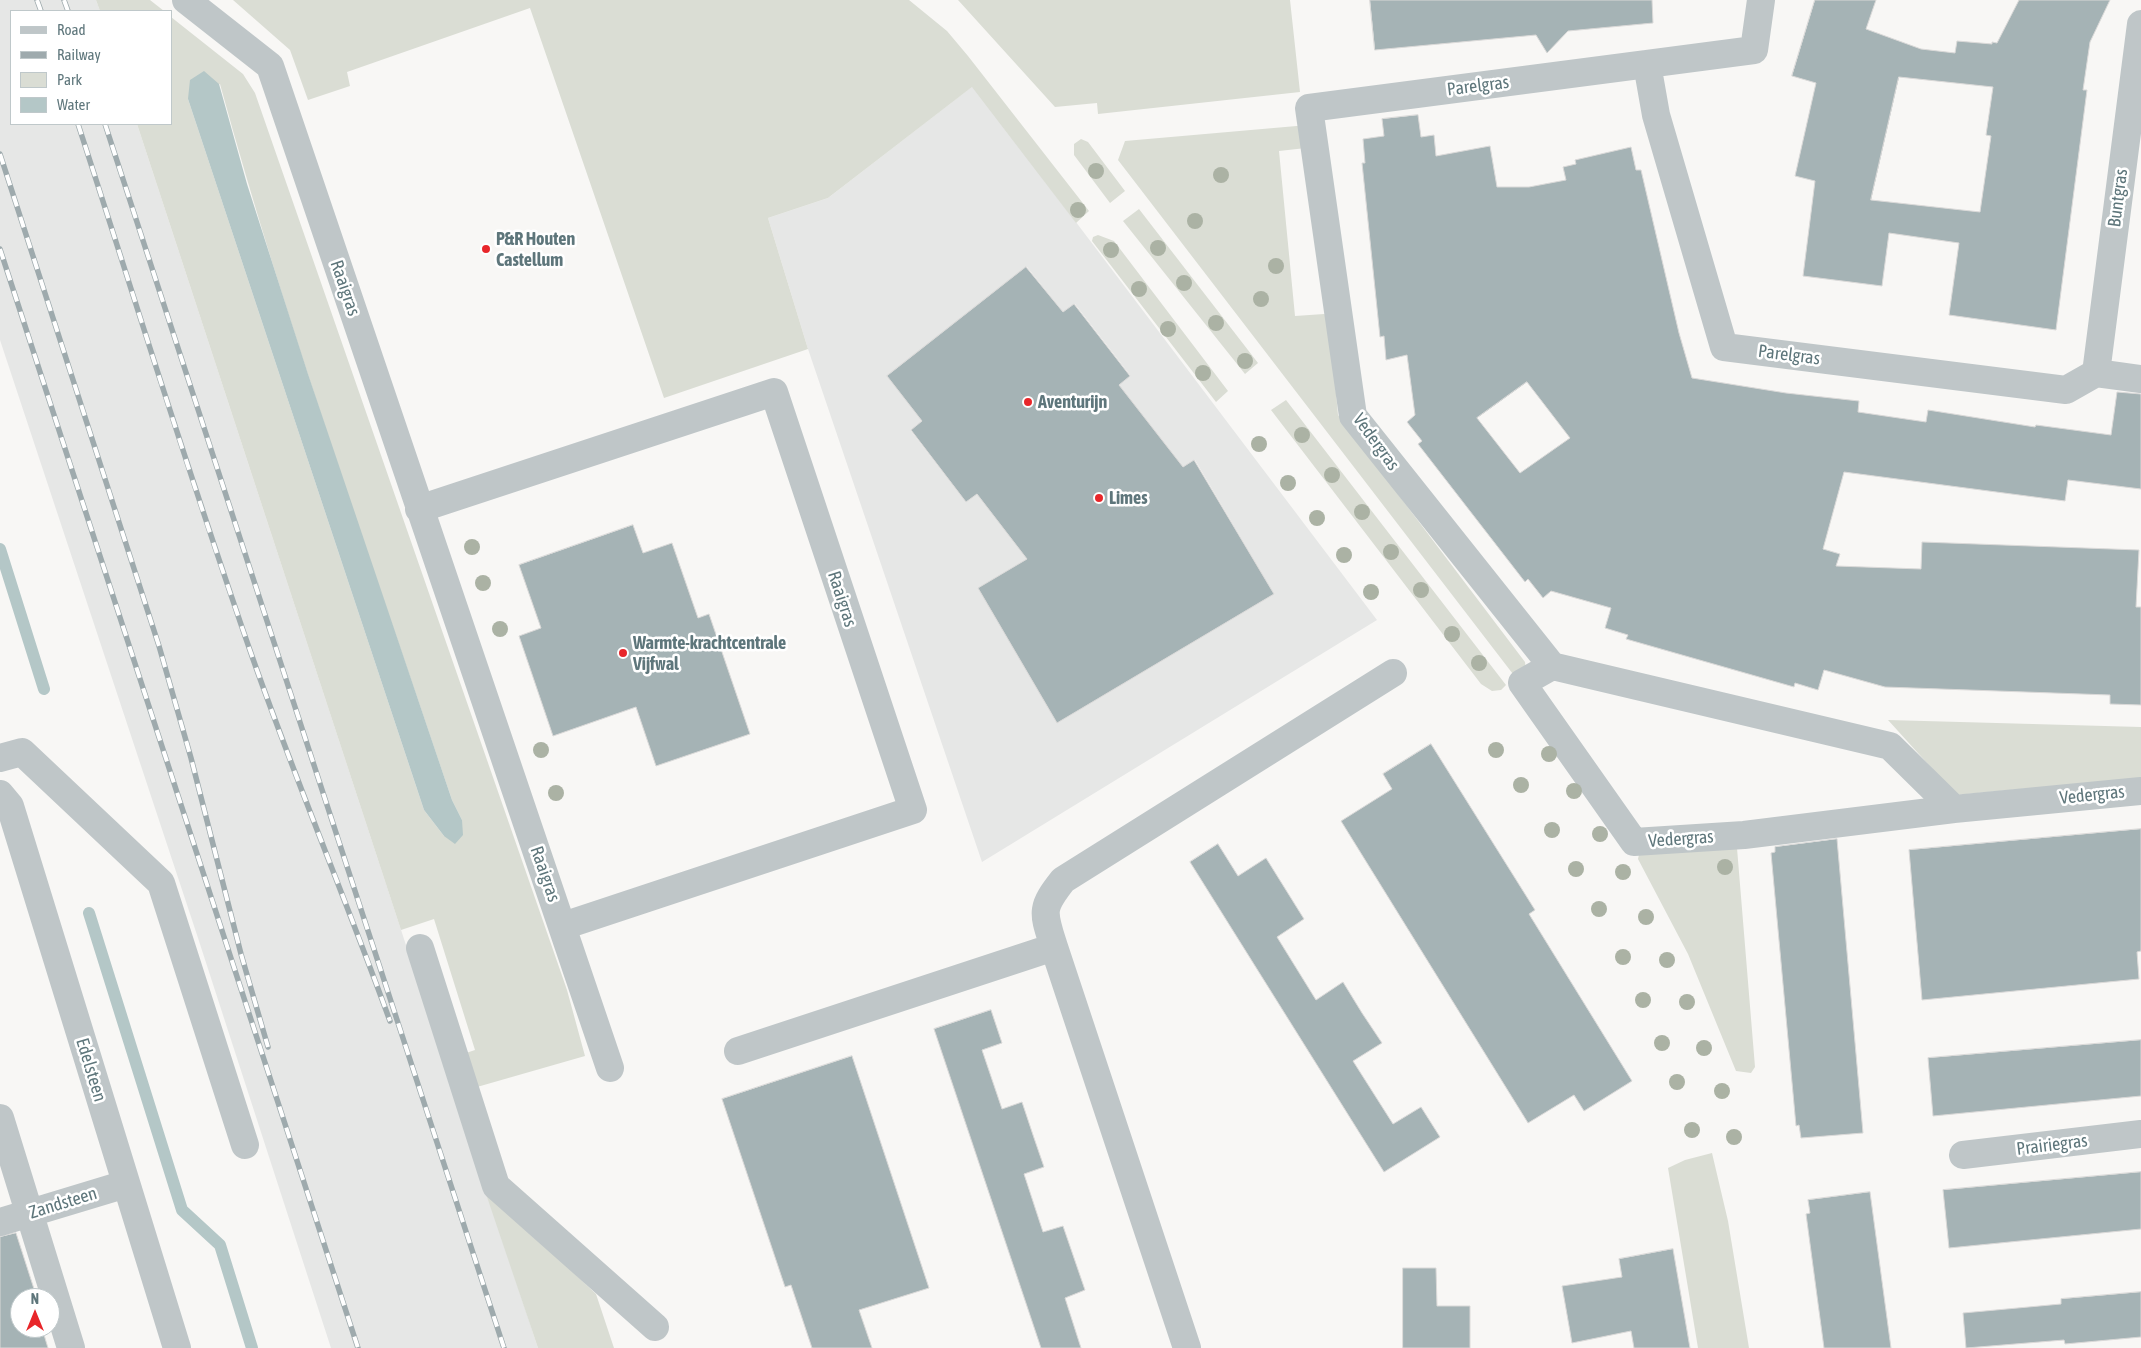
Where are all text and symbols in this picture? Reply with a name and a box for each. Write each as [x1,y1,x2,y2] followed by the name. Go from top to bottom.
[10,10,172,125] legend
[57,21,86,38] text: Road
[57,46,101,63] text: Railway
[57,71,82,88] text: Park
[1446,71,1510,101] street label: Parelgras
[57,96,90,113] text: Water
[2104,168,2132,228] street label: Buntgras
[496,228,575,270] place label: P&R Houten Castellum
[480,243,492,255] marker: P&R Houten Castellum
[325,257,365,319] street label: Raaigras
[1757,340,1821,370] street label: Parelgras
[1038,391,1107,413] place label: Aventurijn
[1022,396,1034,408] marker: Aventurijn
[1348,409,1404,475] street label: Vedergras
[1109,487,1148,509] place label: Limes
[1093,492,1105,504] marker: Limes
[823,568,861,630] street label: Raaigras
[633,632,786,674] place label: Warmte-krachtcentrale Vijfwal
[617,647,629,659] marker: Warmte-krachtcentrale Vijfwal
[2058,781,2126,809] street label: Vedergras
[1648,826,1714,852] street label: Vedergras
[525,843,565,905] street label: Raaigras
[71,1036,111,1104] street label: Edelsteen
[2015,1130,2089,1160] street label: Prairiegras
[26,1182,100,1224] street label: Zandsteen
[10,1288,60,1338] north arrow
[31,1291,39,1307] text: N

